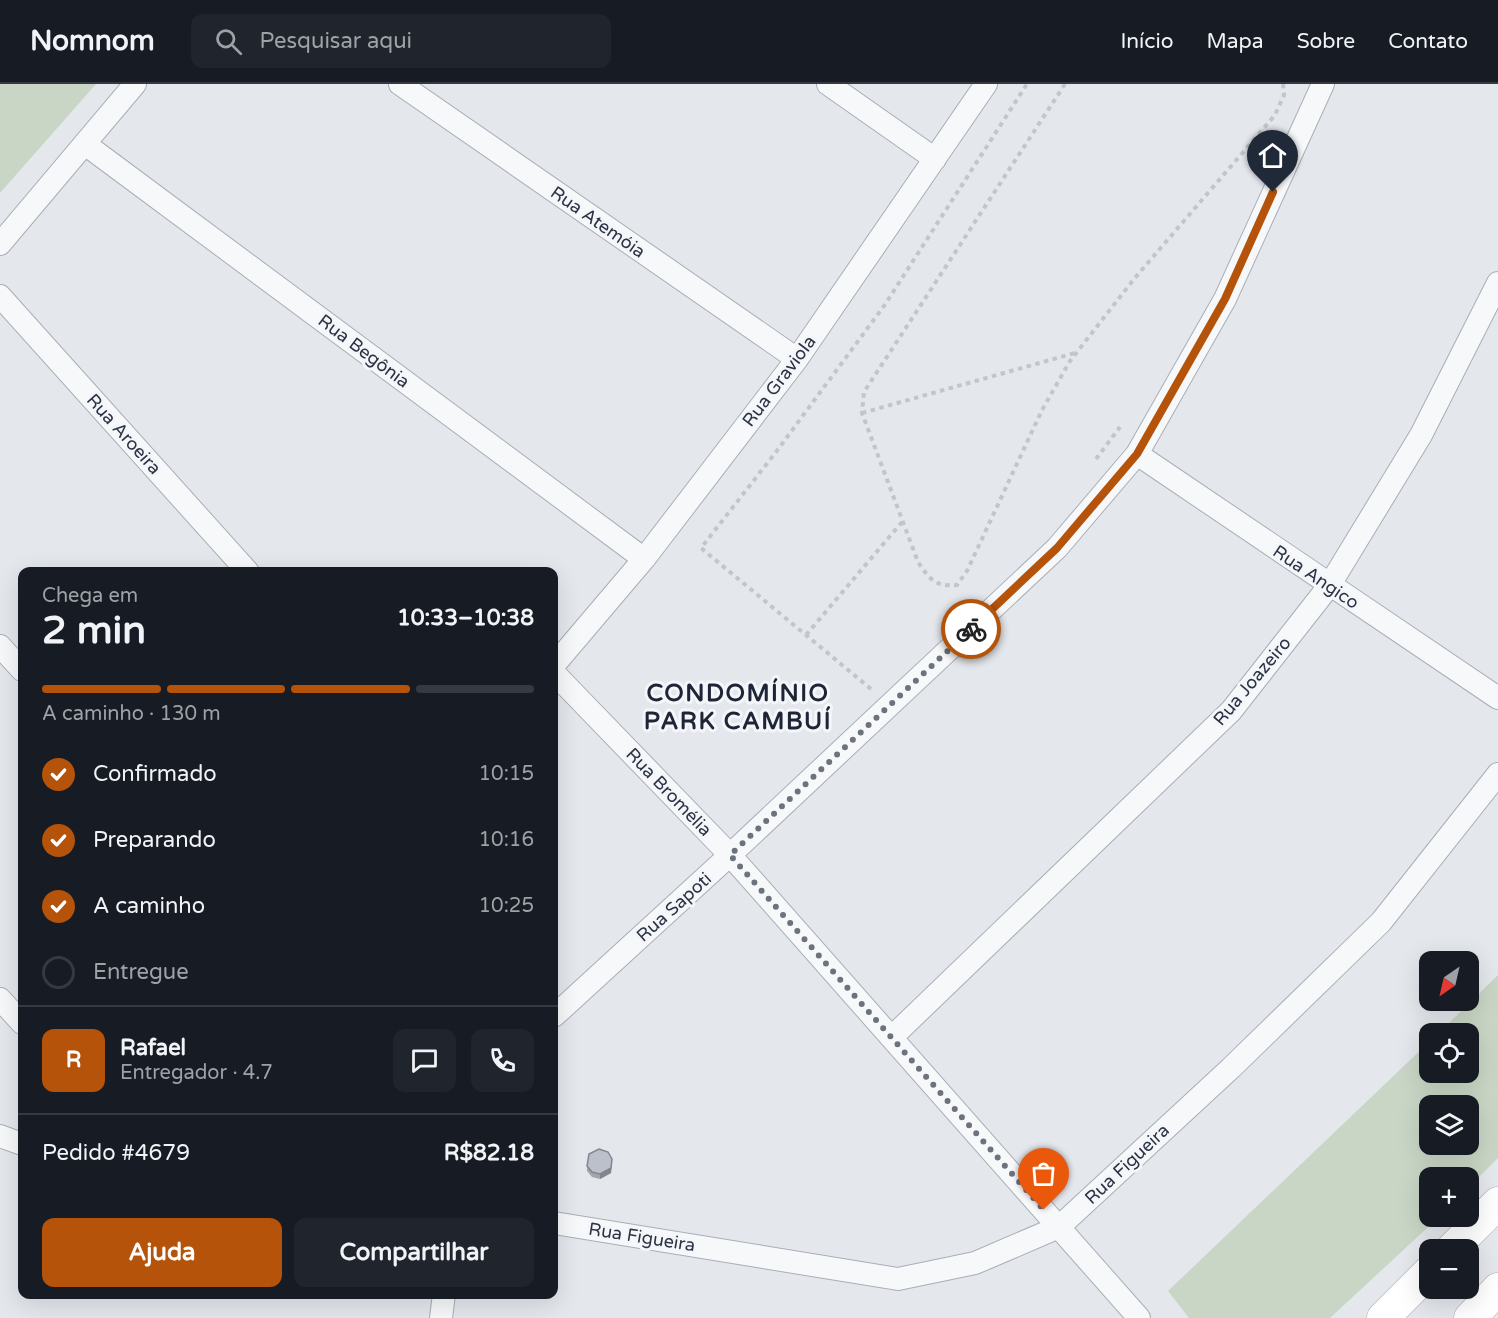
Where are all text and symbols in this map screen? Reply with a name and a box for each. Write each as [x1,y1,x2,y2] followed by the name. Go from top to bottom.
[191,14,611,68] search box
[30,24,155,58] text: Nomnom
[212,25,245,58] icon: search
[260,28,412,54] text: Pesquisar aqui
[1121,29,1173,54] text: Início
[1206,29,1264,54] text: Mapa
[1297,29,1355,54] text: Sobre
[1388,29,1468,54] text: Contato
[1247,130,1298,192] pin
[1256,139,1289,172] icon: home
[546,181,650,263] street label: Rua Atemóia
[314,309,414,393] street label: Rua Begônia
[738,331,820,431] street label: Rua Graviola
[82,389,166,479] street label: Rua Aroeira
[1269,540,1363,614] street label: Rua Angico
[42,584,138,608] text: Chega em
[941,599,1001,659] courier
[397,605,534,631] text: 10:33–10:38
[42,607,146,654] text: 2 min
[955,613,988,646] icon: bike
[1208,632,1296,730] street label: Rua Joazeiro
[644,678,832,736] district label: CONDOMÍNIO PARK CAMBUÍ
[42,702,221,726] text: A caminho · 130 m
[621,743,717,841] street label: Rua Bromélia
[42,758,75,791] icon: check
[93,761,217,787] text: Confirmado
[479,762,534,786] text: 10:15
[42,824,75,857] icon: check
[93,827,216,853] text: Preparando
[479,828,534,852] text: 10:16
[632,868,716,946] street label: Rua Sapoti
[42,890,75,923] icon: check
[93,893,205,919] text: A caminho
[479,894,534,918] text: 10:25
[1419,951,1479,1011] north arrow
[1419,951,1479,1299] map controls
[93,959,189,985] text: Entregue
[1419,1023,1479,1083] button: locate
[393,1029,456,1092] button: chat
[471,1029,534,1092] button: phone
[120,1035,186,1061] text: Rafael
[66,1047,81,1073] text: R
[120,1061,273,1085] text: Entregador · 4.7
[1419,1095,1479,1155] button: layers
[1080,1119,1174,1209] street label: Rua Figueira
[42,1140,190,1166] text: Pedido #4679
[444,1140,534,1166] text: R$82.18
[1018,1148,1069,1210] pin
[1027,1157,1060,1190] icon: bag
[1419,1167,1479,1227] button: +
[42,1218,282,1287] button: Ajuda
[294,1218,534,1287] button: Compartilhar
[587,1218,697,1256] street label: Rua Figueira
[1419,1239,1479,1299] button: −

